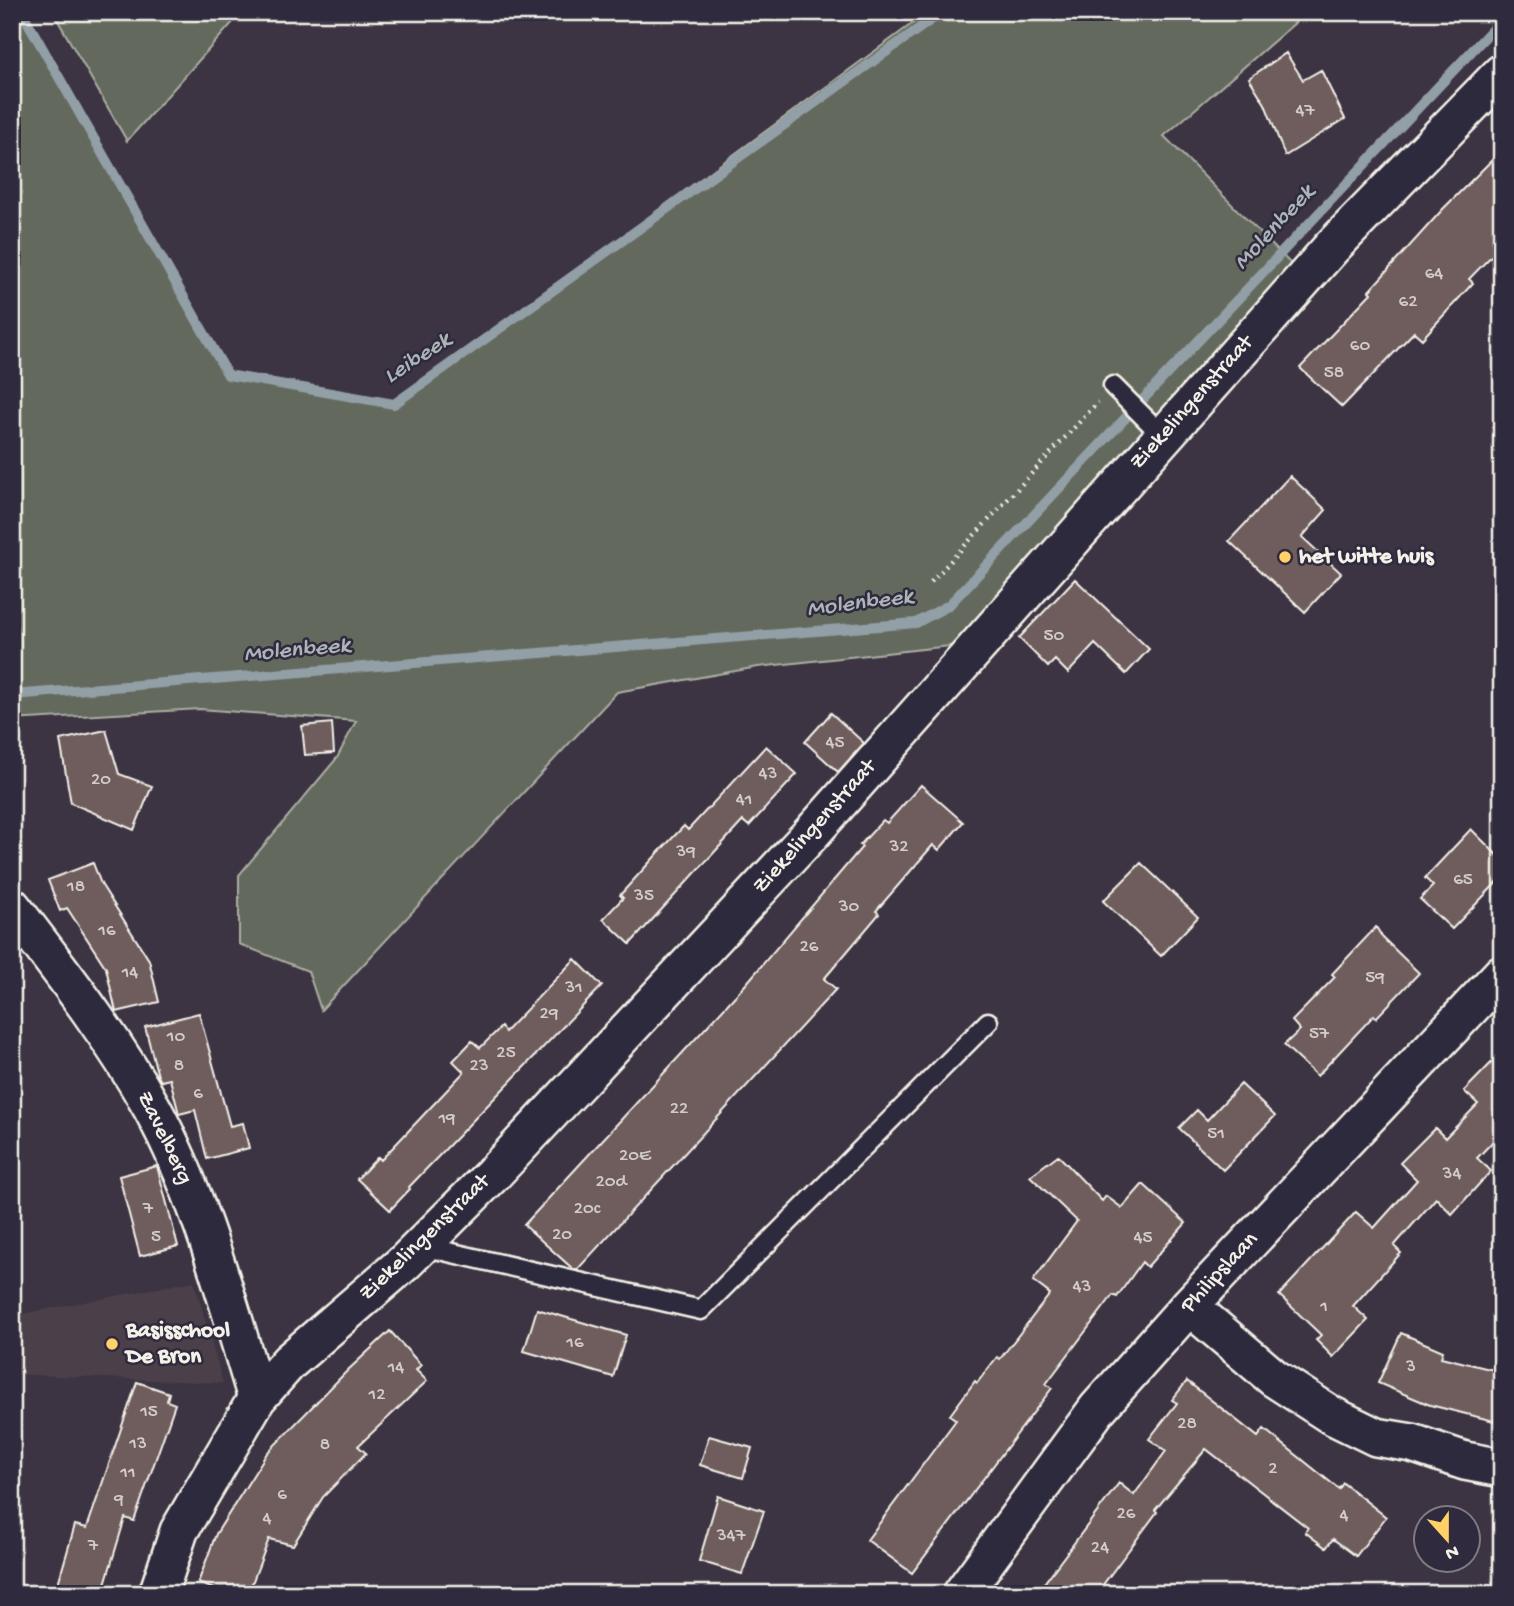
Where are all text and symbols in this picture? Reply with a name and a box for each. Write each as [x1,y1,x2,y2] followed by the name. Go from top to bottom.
[1296,100,1316,123] house number: 47
[1228,178,1323,277] water label: Molenbeek
[1425,263,1443,286] house number: 64
[1399,291,1417,314] house number: 62
[379,325,459,391] water label: Leibeek
[1125,329,1261,476] street label: Ziekelingenstraat
[1350,335,1370,358] house number: 60
[1324,362,1344,385] house number: 58
[1299,544,1435,571] place label: het witte huis
[1277,549,1293,565] marker: het witte huis
[805,583,917,625] water label: Molenbeek
[1044,625,1065,648] house number: 50
[243,632,354,670] water label: Molenbeek
[826,732,844,755] house number: 45
[748,753,884,900] street label: Ziekelingenstraat
[759,763,778,786] house number: 43
[91,769,111,792] house number: 20
[736,789,752,812] house number: 41
[888,836,909,859] house number: 32
[675,841,696,864] house number: 39
[1453,869,1473,892] house number: 65
[66,876,85,899] house number: 18
[633,885,654,908] house number: 35
[838,896,860,919] house number: 30
[97,920,116,943] house number: 16
[800,936,819,959] house number: 26
[121,962,138,985] house number: 14
[1365,967,1385,990] house number: 59
[564,977,583,1000] house number: 31
[540,1003,559,1026] house number: 29
[1309,1023,1330,1046] house number: 57
[166,1026,185,1049] house number: 10
[496,1042,516,1065] house number: 25
[174,1055,184,1078] house number: 8
[469,1055,489,1078] house number: 23
[193,1083,203,1106] house number: 6
[130,1087,198,1189] street label: Zavelberg
[670,1098,688,1121] house number: 22
[437,1108,456,1131] house number: 19
[1207,1123,1225,1146] house number: 51
[619,1145,652,1168] house number: 20E
[1442,1163,1461,1186] house number: 34
[354,1168,497,1307] street label: Ziekelingenstraat
[595,1171,628,1194] house number: 20d
[142,1198,154,1221] house number: 7
[574,1198,601,1221] house number: 20c
[552,1224,572,1247] house number: 20
[151,1226,161,1249] house number: 5
[1134,1227,1152,1250] house number: 45
[1175,1227,1264,1320] street label: Philipslaan
[1073,1276,1092,1299] house number: 43
[1319,1296,1328,1319] house number: 1
[124,1318,230,1371] place label: Basisschool De Bron
[565,1332,584,1355] house number: 16
[104,1336,120,1352] marker: Basisschool De Bron
[1405,1356,1416,1379] house number: 3
[387,1357,404,1380] house number: 14
[368,1384,386,1407] house number: 12
[139,1401,158,1424] house number: 15
[1177,1413,1197,1436] house number: 28
[128,1433,147,1456] house number: 13
[320,1434,330,1457] house number: 8
[1268,1458,1278,1481] house number: 2
[119,1462,136,1485] house number: 11
[277,1484,287,1507] house number: 6
[113,1489,124,1512] house number: 9
[1117,1503,1136,1526] house number: 26
[1412,1504,1482,1574] north arrow
[1340,1505,1349,1528] house number: 4
[263,1508,272,1531] house number: 4
[716,1525,746,1548] house number: 347
[87,1535,99,1558] house number: 7
[1091,1537,1109,1560] house number: 24
[1442,1539,1462,1565] text: N

